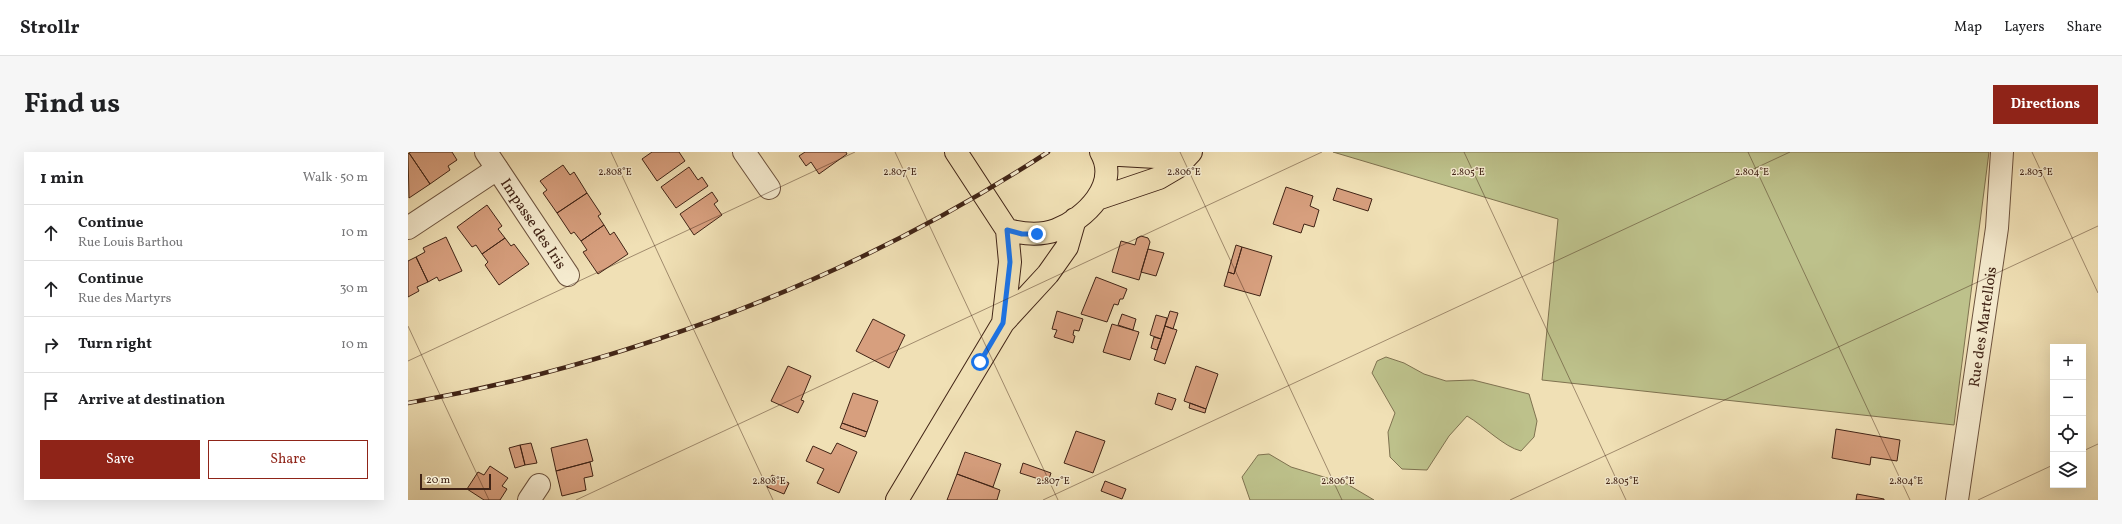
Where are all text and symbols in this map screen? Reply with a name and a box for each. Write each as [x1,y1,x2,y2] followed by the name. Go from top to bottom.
[20,15,80,41] text: Strollr
[1954,18,1982,37] text: Map
[2004,18,2044,37] text: Layers
[2066,18,2102,37] text: Share
[24,85,120,124] text: Find us
[1993,85,2098,124] button: Directions
[598,165,632,179] text: 2.808°E
[883,165,917,179] text: 2.807°E
[1167,165,1201,179] text: 2.806°E
[1451,165,1485,179] text: 2.805°E
[1735,165,1769,179] text: 2.804°E
[2019,165,2053,179] text: 2.803°E
[40,167,84,190] text: 1 min
[303,169,368,187] text: Walk · 50 m
[495,175,570,274] street label: Impasse des Iris
[78,213,143,234] text: Continue
[40,222,62,244] icon: ahead
[341,224,368,242] text: 10 m
[1028,225,1046,243] route end
[78,234,183,252] text: Rue Louis Barthou
[1965,265,2003,389] street label: Rue des Martellois
[78,269,143,290] text: Continue
[40,278,62,300] icon: ahead
[340,280,368,298] text: 30 m
[78,290,171,308] text: Rue des Martyrs
[40,334,62,356] icon: right
[78,334,152,355] text: Turn right
[341,336,368,354] text: 10 m
[2050,344,2086,488] map controls
[2050,344,2086,380] button: +
[971,353,989,371] route start
[2050,380,2086,416] button: −
[40,390,62,412] icon: arrive
[78,390,225,411] text: Arrive at destination
[2050,416,2086,452] button: locate
[40,440,200,479] button: Save
[208,440,368,479] button: Share
[2050,452,2086,488] button: layers
[420,472,491,491] scale bar
[426,473,450,488] text: 20 m
[752,474,786,488] text: 2.808°E
[1036,474,1070,488] text: 2.807°E
[1321,474,1355,488] text: 2.806°E
[1605,474,1639,488] text: 2.805°E
[1889,474,1923,488] text: 2.804°E

